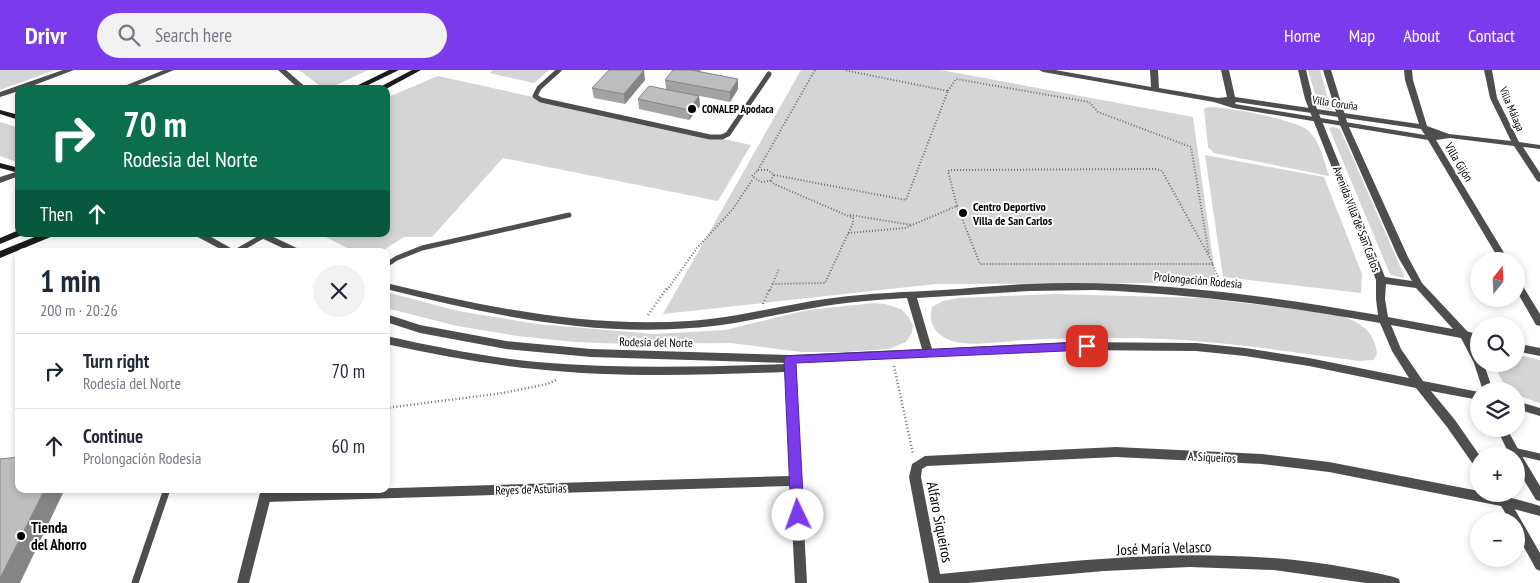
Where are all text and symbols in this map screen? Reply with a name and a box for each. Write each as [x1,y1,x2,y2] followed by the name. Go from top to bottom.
[97,13,447,58] search box
[25,20,67,51] text: Drivr
[115,21,143,49] icon: search
[155,23,232,47] text: Search here
[1284,24,1321,47] text: Home
[1349,24,1375,47] text: Map
[1403,24,1440,47] text: About
[1468,24,1515,47] text: Contact
[1496,84,1528,133] street label: Villa Málaga
[1310,92,1359,113] street label: Villa Coruña
[123,101,187,147] text: 70 m
[702,102,774,116] place label: CONALEP Apodaca
[686,103,698,115] marker: CONALEP Apodaca
[40,105,105,170] icon: right
[1441,139,1476,184] street label: Villa Gijón
[123,145,258,173] text: Rodesia del Norte
[1330,164,1384,274] street label: Avenida Villa de San Carlos
[972,199,1052,228] place label: Centro Deportivo Villa de San Carlos
[83,200,111,228] icon: ahead
[40,202,73,226] text: Then
[957,207,969,219] marker: Centro Deportivo Villa de San Carlos
[1470,252,1525,308] north arrow
[1470,252,1525,567] map controls
[40,261,101,300] text: 1 min
[313,265,365,317] button: close
[1153,269,1243,291] street label: Prolongación Rodesia
[40,300,118,320] text: 200 m · 20:26
[1470,317,1525,372] button: search
[1066,325,1108,367] pin
[1073,332,1101,360] icon: arrive
[619,334,693,350] street label: Rodesia del Norte
[83,349,149,373] text: Turn right
[40,357,68,385] icon: right
[332,359,365,383] text: 70 m
[83,373,181,393] text: Rodesia del Norte
[1470,382,1525,437] button: layers
[83,424,143,448] text: Continue
[40,432,68,460] icon: ahead
[332,434,365,458] text: 60 m
[1470,447,1525,502] button: +
[83,448,201,468] text: Prolongación Rodesia
[1188,448,1236,466] street label: A. Siqueiros
[495,480,567,498] street label: Reyes de Asturias
[923,480,957,564] street label: Alfaro Siqueiros
[771,488,823,540] position arrow
[1470,512,1525,567] button: −
[31,518,87,554] place label: Tienda del Ahorro
[15,530,27,542] marker: Tienda del Ahorro
[1115,537,1212,559] street label: José María Velasco

